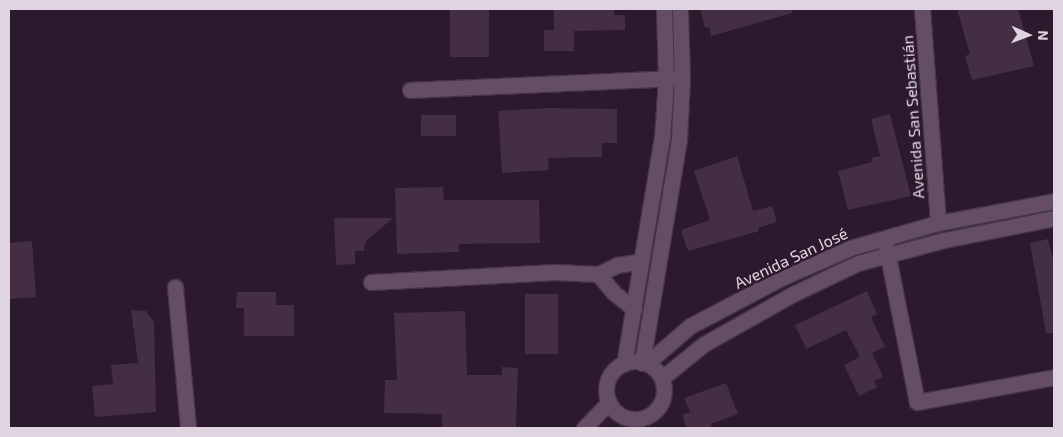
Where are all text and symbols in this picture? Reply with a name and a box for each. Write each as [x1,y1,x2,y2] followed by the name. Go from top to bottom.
[1003,10,1053,60] north arrow
[1035,30,1052,41] text: N
[898,35,928,199] street label: Avenida San Sebastián
[731,223,851,293] street label: Avenida San José

